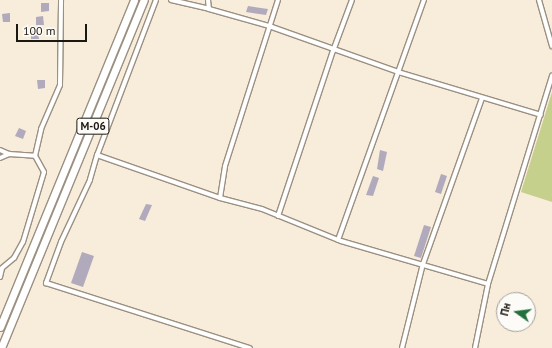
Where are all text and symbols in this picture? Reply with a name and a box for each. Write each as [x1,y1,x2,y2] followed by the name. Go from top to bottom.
[18,16,89,42] scale bar
[23,23,56,38] text: 100 m
[76,117,110,135] road number: М-06
[496,292,536,332] north arrow
[497,301,514,317] text: Пн

